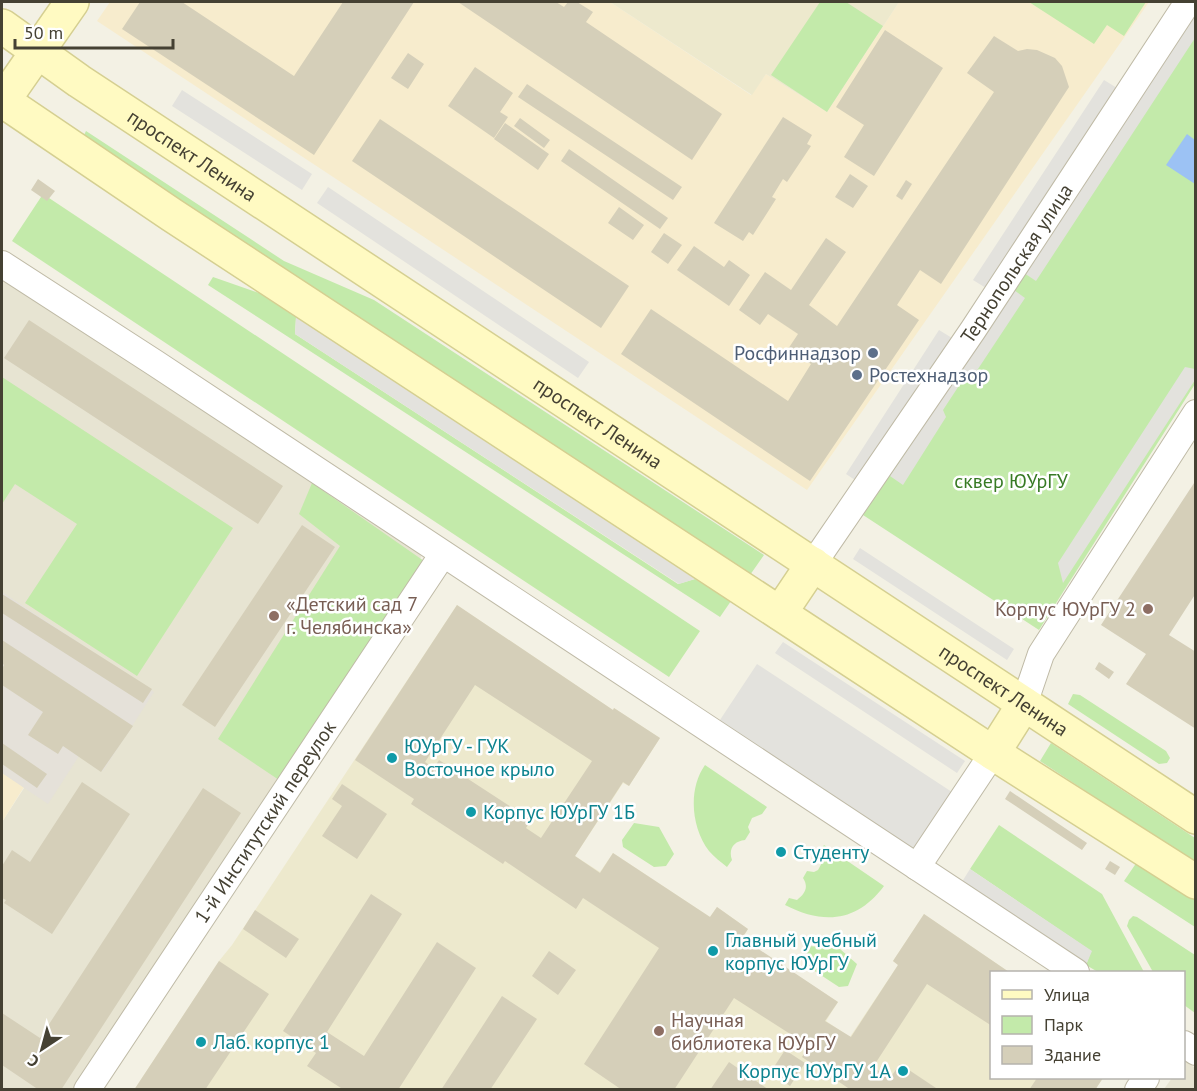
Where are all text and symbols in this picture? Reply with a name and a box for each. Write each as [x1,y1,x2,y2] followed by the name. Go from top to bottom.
[15,12,172,50] scale bar
[24,21,63,44] text: 50 m
[123,104,262,207] street label: проспект Ленина
[955,179,1078,348] street label: Тернопольская улица
[734,340,861,366] place label: Росфиннадзор
[866,346,880,360] marker: Росфиннадзор
[869,362,988,388] place label: Ростехнадзор
[850,368,864,382] marker: Ростехнадзор
[528,371,667,475] street label: проспект Ленина
[954,468,1069,494] park label: сквер ЮУрГУ
[286,591,418,640] place label: «Детский сад 7 г. Челябинска»
[995,596,1136,622] place label: Корпус ЮУрГУ 2
[1141,602,1155,616] marker: Корпус ЮУрГУ 2
[267,609,281,623] marker: «Детский сад 7 г. Челябинска»
[934,638,1073,742] street label: проспект Ленина
[188,715,342,928] street label: 1-й Институтский переулок
[404,733,555,782] place label: ЮУрГУ - ГУК Восточное крыло
[385,751,399,765] marker: ЮУрГУ - ГУК Восточное крыло
[483,799,635,825] place label: Корпус ЮУрГУ 1Б
[464,805,478,819] marker: Корпус ЮУрГУ 1Б
[793,839,870,865] place label: Студенту
[774,845,788,859] marker: Студенту
[725,927,877,976] place label: Главный учебный корпус ЮУрГУ
[706,944,720,958] marker: Главный учебный корпус ЮУрГУ
[990,971,1185,1079] legend
[1044,983,1090,1006] text: Улица
[671,1007,837,1056] place label: Научная библиотека ЮУрГУ
[1044,1013,1084,1036] text: Парк
[12,1019,72,1079] north arrow
[652,1024,666,1038] marker: Научная библиотека ЮУрГУ
[212,1029,330,1055] place label: Лаб. корпус 1
[194,1035,208,1049] marker: Лаб. корпус 1
[1044,1043,1101,1066] text: Здание
[24,1050,43,1072] text: С
[738,1058,891,1084] place label: Корпус ЮУрГУ 1А
[896,1064,910,1078] marker: Корпус ЮУрГУ 1А

